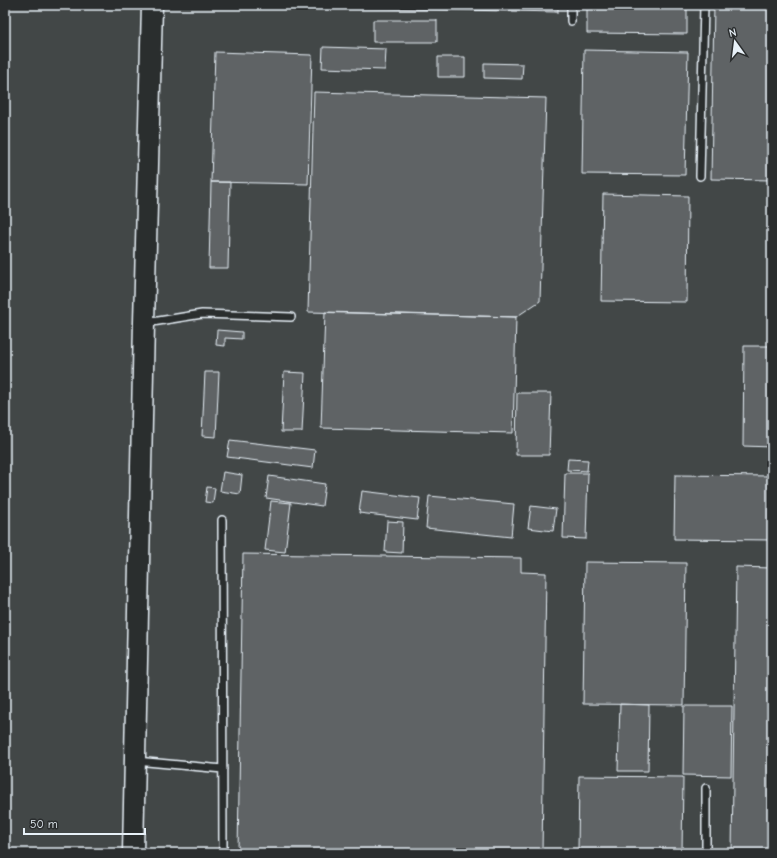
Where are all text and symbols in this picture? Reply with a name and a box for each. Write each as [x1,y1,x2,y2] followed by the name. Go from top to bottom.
[715,22,755,62] north arrow
[728,26,738,40] text: N
[24,810,145,836] scale bar
[30,817,58,831] text: 50 m

